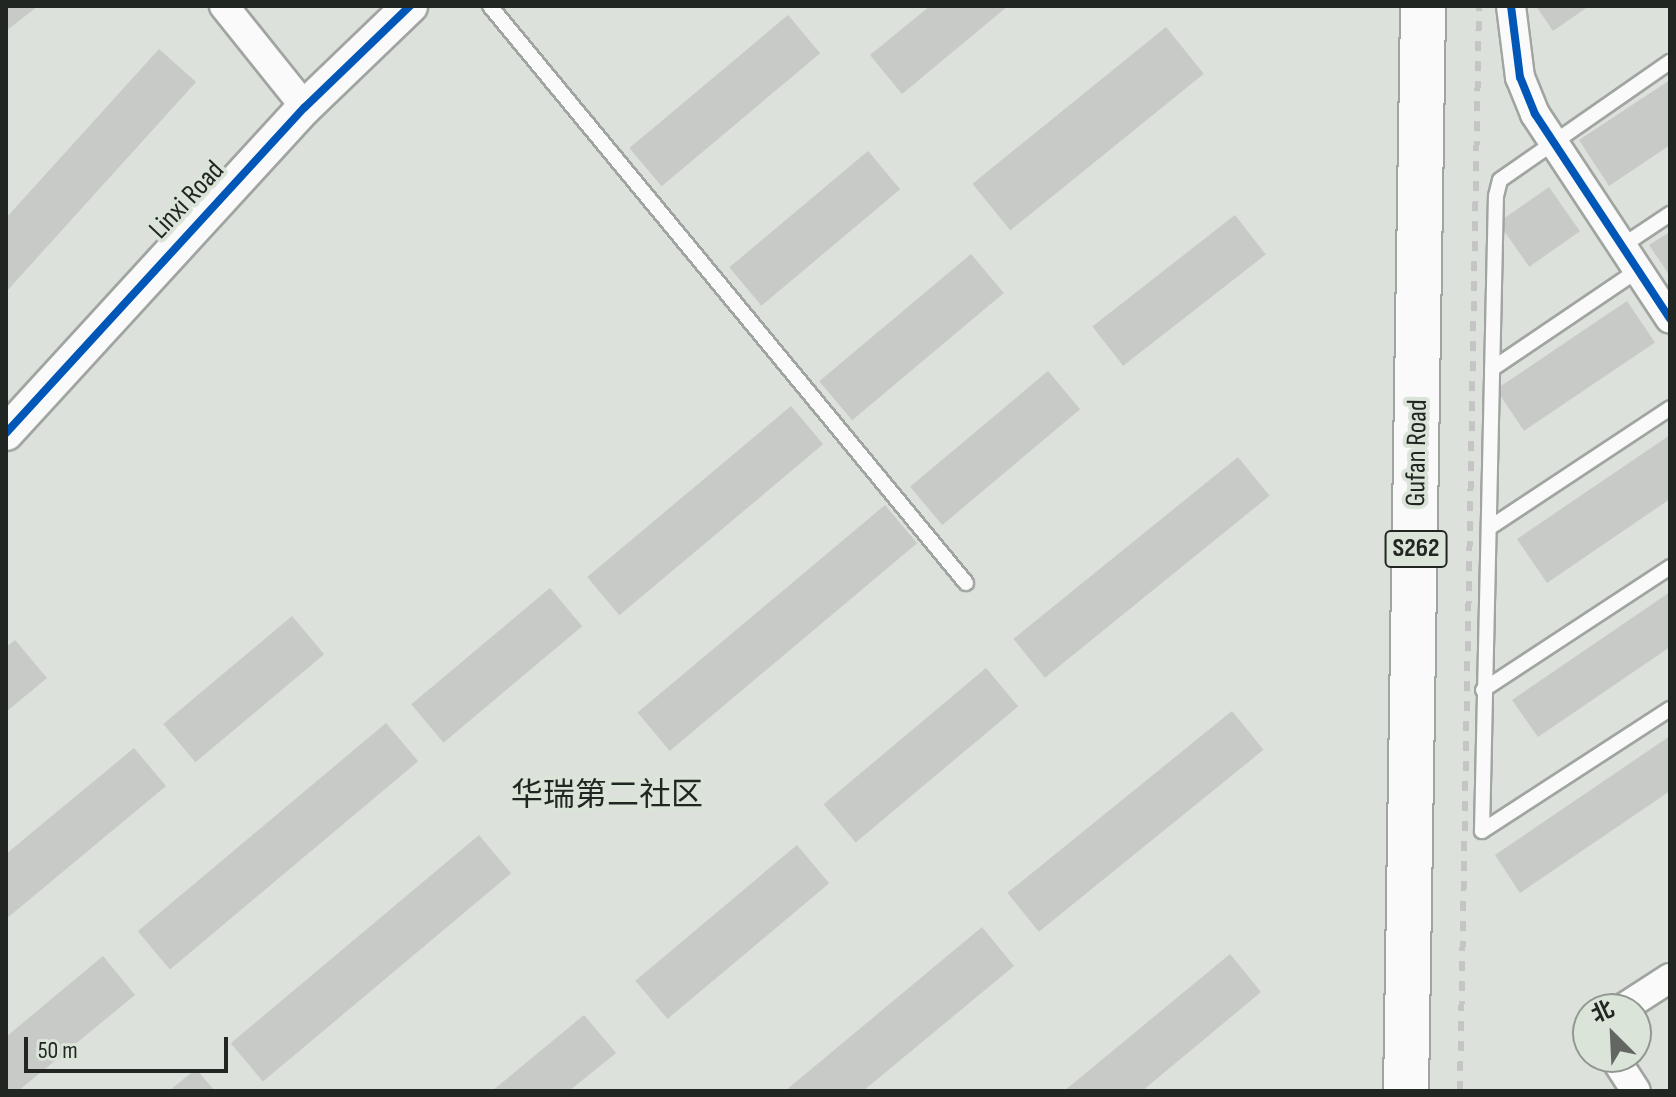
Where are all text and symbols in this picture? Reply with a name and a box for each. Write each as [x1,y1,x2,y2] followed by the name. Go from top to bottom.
[143,154,231,246] street label: Linxi Road
[1399,399,1435,507] street label: Gufan Road
[1384,527,1448,571] road number: S262
[511,777,703,815] district label: 华瑞第二社区
[1572,993,1652,1073] north arrow
[1587,996,1618,1029] text: 北
[28,1021,232,1071] scale bar
[38,1036,78,1065] text: 50 m

